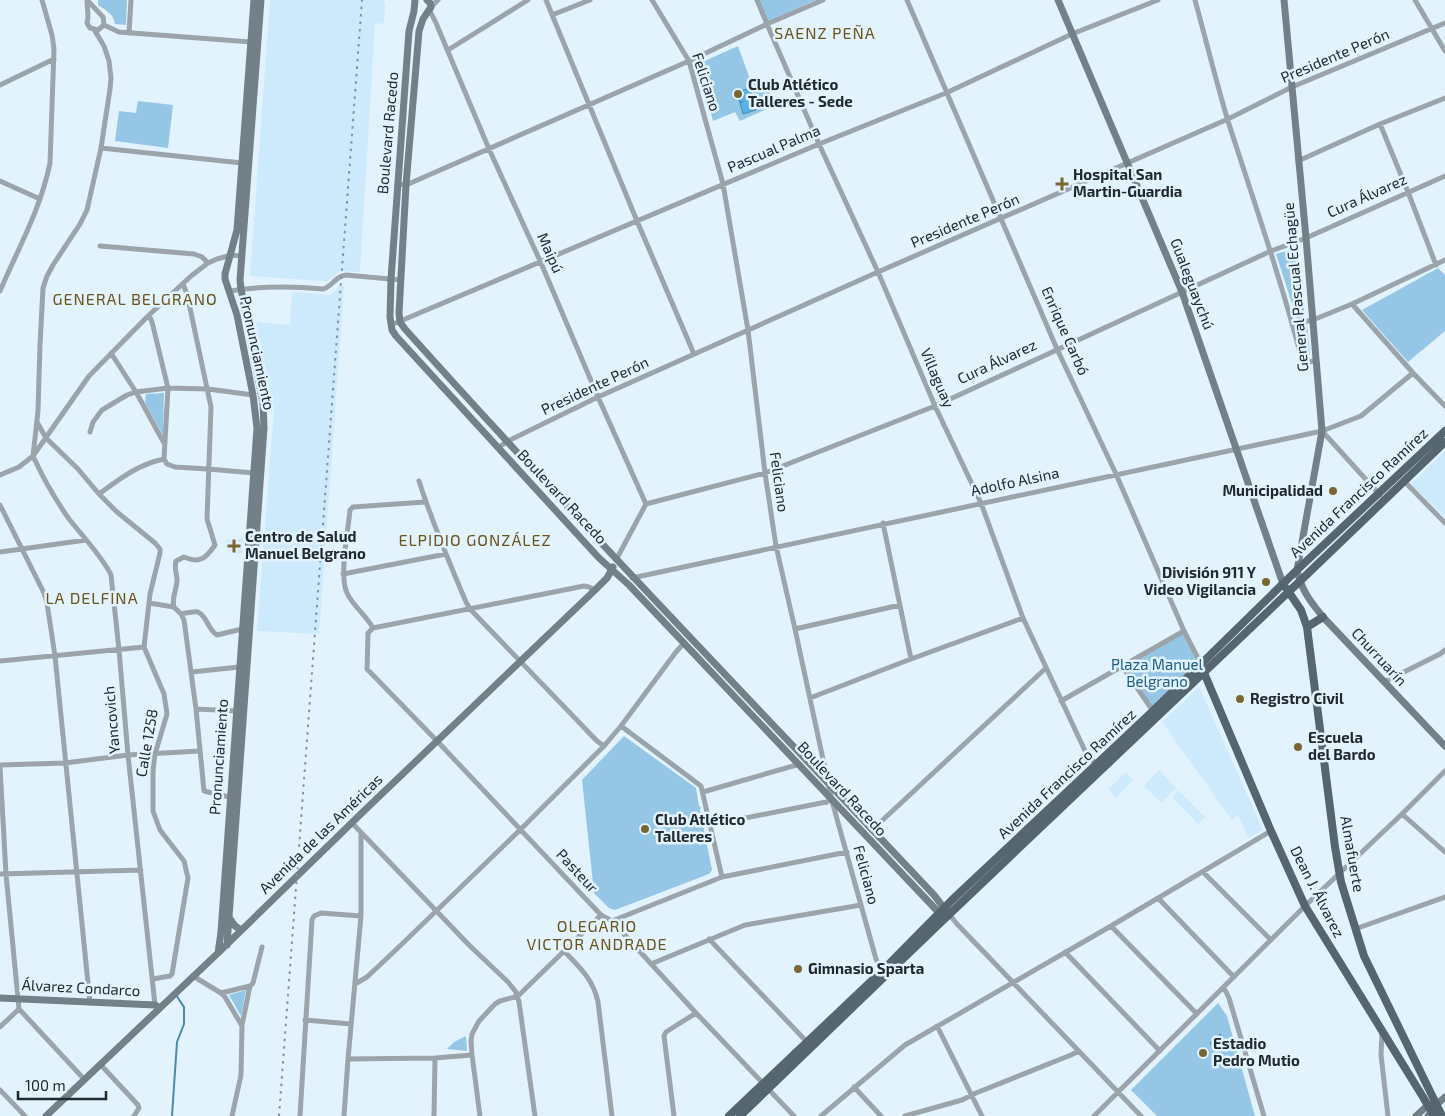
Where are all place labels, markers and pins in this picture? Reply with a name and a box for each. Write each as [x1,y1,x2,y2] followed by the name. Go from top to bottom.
[748,75,853,110] place label: Club Atlético Talleres - Sede
[732,88,744,100] marker: Club Atlético Talleres - Sede
[1073,165,1182,200] place label: Hospital San Martin-Guardia
[1055,177,1069,191] marker: Hospital San Martin-Guardia
[1222,481,1323,499] place label: Municipalidad
[1327,485,1339,497] marker: Municipalidad
[245,527,366,562] place label: Centro de Salud Manuel Belgrano
[227,539,241,553] marker: Centro de Salud Manuel Belgrano
[1144,563,1257,598] place label: División 911 Y Video Vigilancia
[1260,576,1272,588] marker: División 911 Y Video Vigilancia
[1250,689,1344,707] place label: Registro Civil
[1234,693,1246,705] marker: Registro Civil
[1308,728,1376,763] place label: Escuela del Bardo
[1292,741,1304,753] marker: Escuela del Bardo
[655,810,745,845] place label: Club Atlético Talleres
[639,823,651,835] marker: Club Atlético Talleres
[808,959,924,977] place label: Gimnasio Sparta
[792,963,804,975] marker: Gimnasio Sparta
[1213,1034,1300,1069] place label: Estadio Pedro Mutio
[1197,1047,1209,1059] marker: Estadio Pedro Mutio

